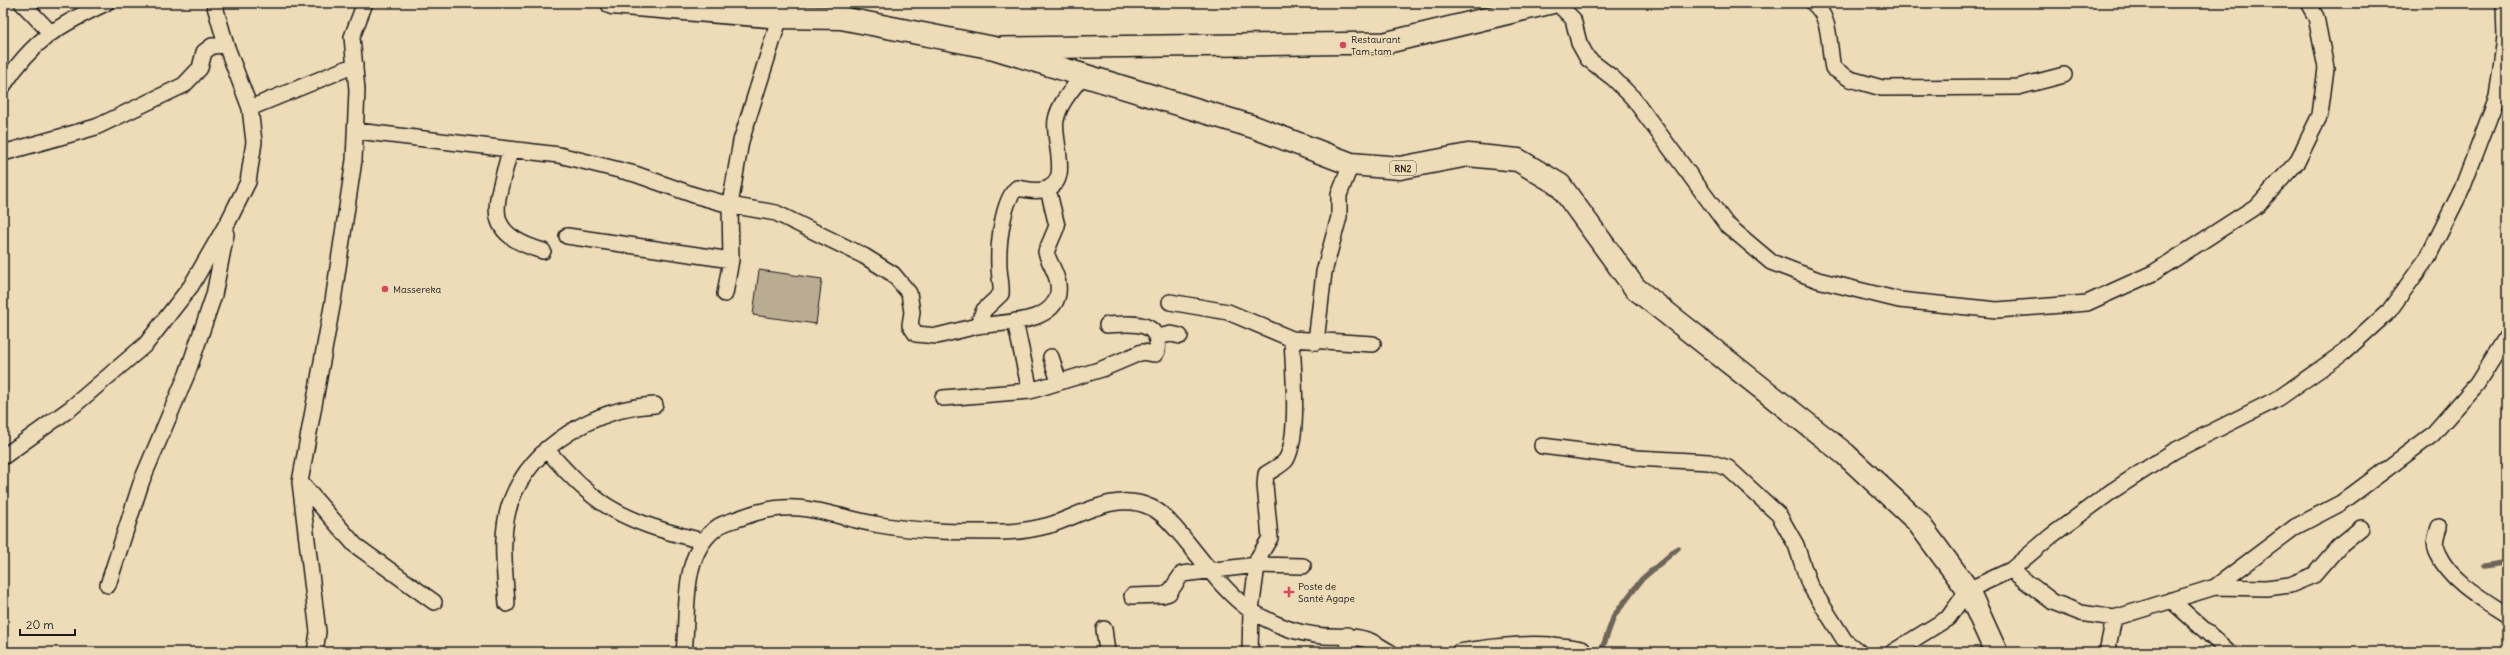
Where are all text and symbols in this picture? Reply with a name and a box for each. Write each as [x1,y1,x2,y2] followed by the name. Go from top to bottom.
[1351,33,1401,58] place label: Restaurant Tam-tam
[1338,40,1348,50] marker: Restaurant Tam-tam
[1390,161,1416,175] road number: RN2
[393,283,441,296] place label: Massereka
[380,284,390,294] marker: Massereka
[1298,580,1355,605] place label: Poste de Santé Agape
[1283,586,1295,598] marker: Poste de Santé Agape
[20,611,75,637] scale bar
[26,617,54,632] text: 20 m

